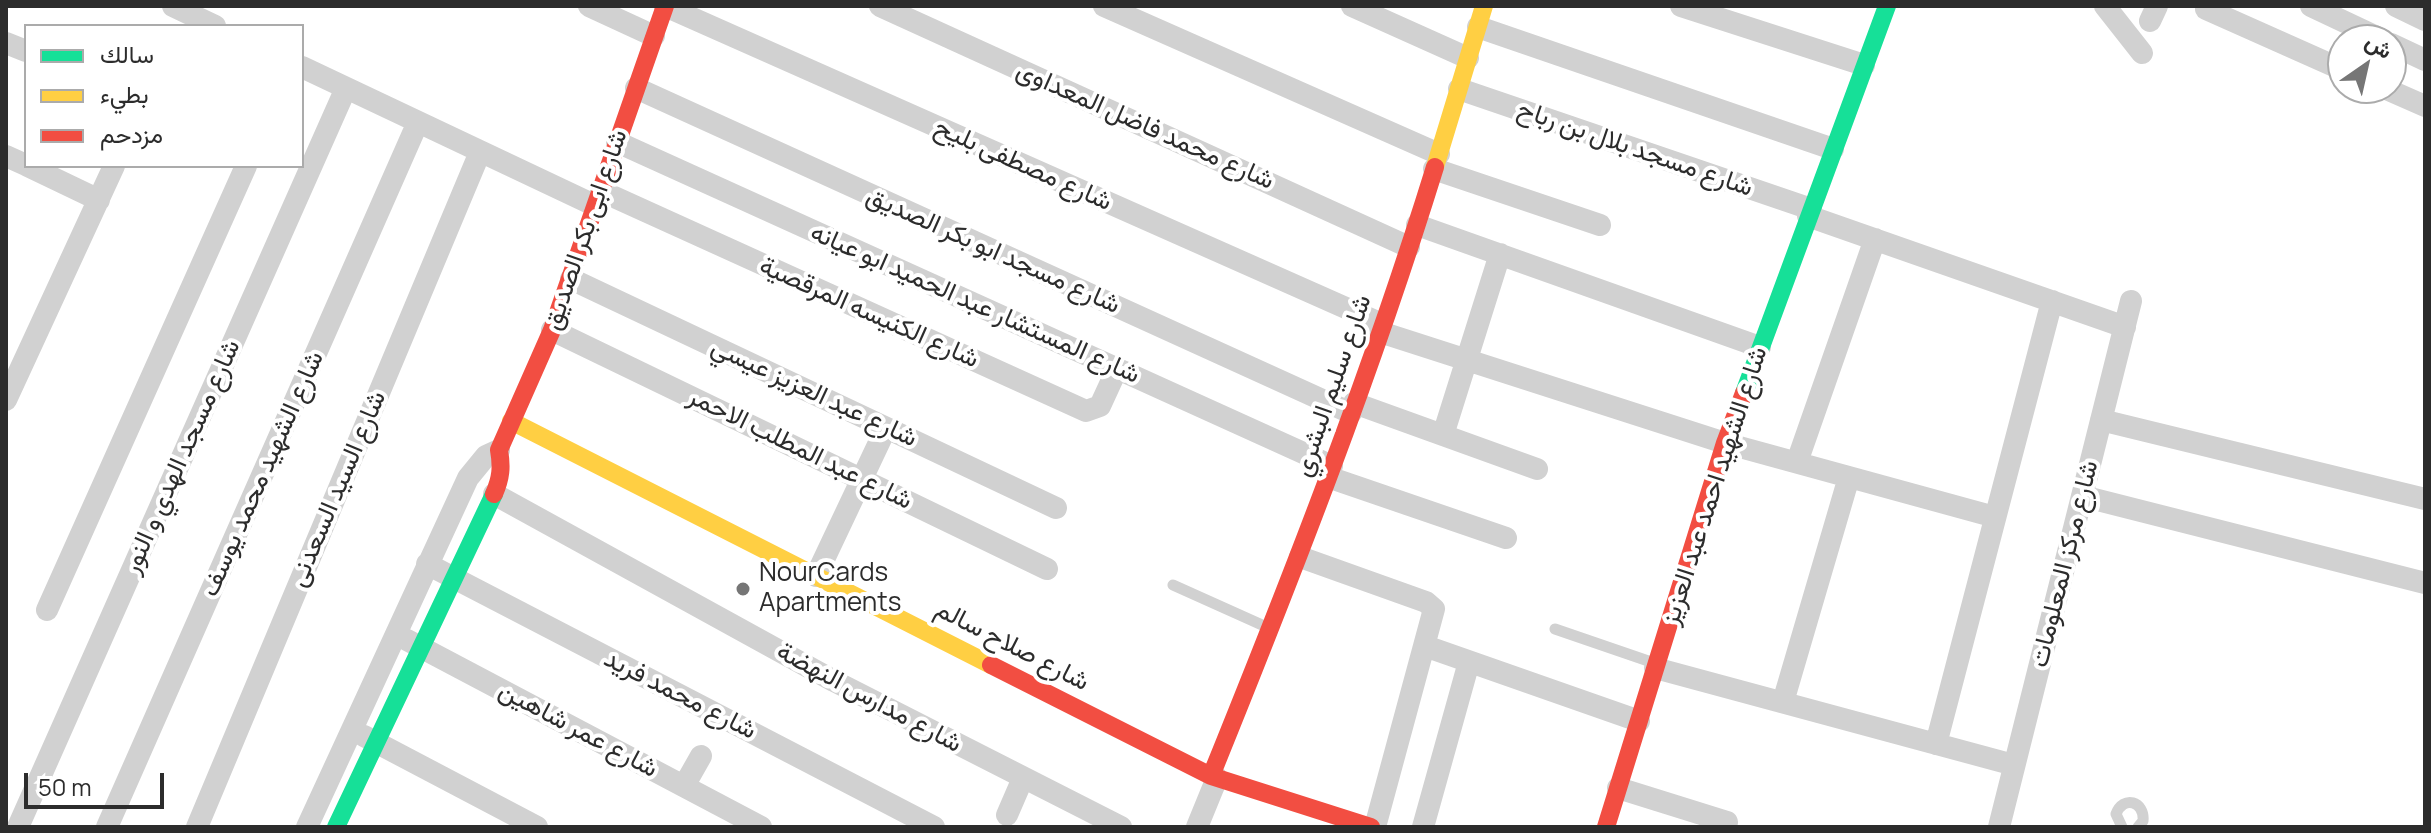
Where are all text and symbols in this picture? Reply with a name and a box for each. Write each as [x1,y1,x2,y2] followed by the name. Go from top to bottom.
[24,24,304,168] legend
[2327,24,2407,104] north arrow
[2360,26,2399,66] text: ش
[100,37,154,70] text: سالك
[1011,55,1279,197] street label: شارع محمد فاضل المعداوى
[100,77,149,110] text: بطيء
[1513,94,1757,204] street label: شارع مسجد بلال بن رباح
[929,112,1117,218] street label: شارع مصطفى بليح
[100,117,163,150] text: مزدحم
[537,126,635,334] street label: شارع ابى بكر الصديق
[861,181,1125,321] street label: شارع مسجد ابو بكر الصديق
[805,217,1145,391] street label: شارع المستشار عبد الحميد ابو عيانه
[754,251,984,375] street label: شارع الكنيسه المرقصية
[1287,291,1379,481] street label: شارع سليم البشري
[706,332,922,454] street label: شارع عبد العزيز عيسي
[116,335,248,579] street label: شارع مسجد الهدي و النور
[1655,343,1775,629] street label: شارع الشهيد احمد عبد العزيز
[195,346,331,602] street label: شارع الشهيد محمد يوسف
[683,381,917,517] street label: شارع عبد المطلب الاحمر
[283,386,393,592] street label: شارع السيد السعدنى
[2024,457,2106,671] street label: شارع مركز المعلومات
[759,558,901,620] place label: NourCards Apartments
[734,580,752,598] marker: NourCards Apartments
[930,594,1094,698] street label: شارع صلاح سالم
[771,636,967,760] street label: شارع مدارس النهضة
[599,643,761,747] street label: شارع محمد فريد
[493,675,663,785] street label: شارع عمر شاهين
[28,757,168,807] scale bar
[38,770,92,803] text: 50 m

